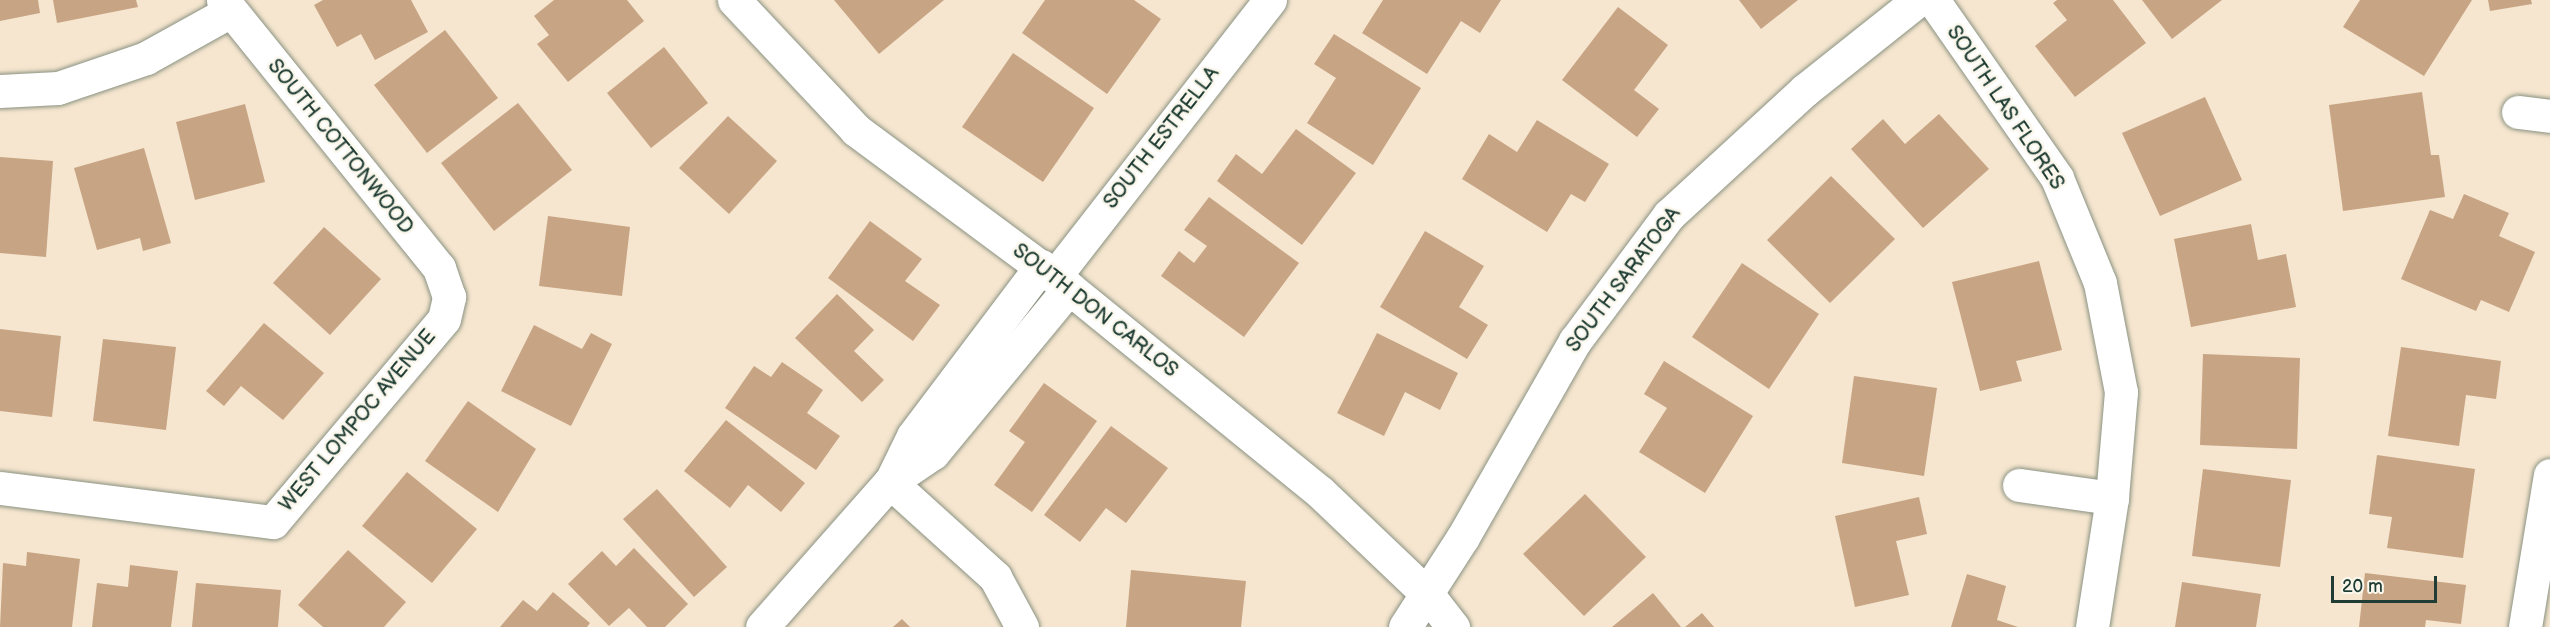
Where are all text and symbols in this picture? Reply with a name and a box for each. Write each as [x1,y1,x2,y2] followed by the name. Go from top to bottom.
[1941,21,2069,195] street label: SOUTH LAS FLORES
[262,55,418,239] street label: SOUTH COTTONWOOD
[1099,62,1225,214] street label: SOUTH ESTRELLA
[1562,203,1686,357] street label: SOUTH SARATOGA
[1008,239,1182,383] street label: SOUTH DON CARLOS
[275,325,441,517] street label: WEST LOMPOC AVENUE
[2334,564,2440,602] scale bar
[2342,576,2383,597] text: 20 m

